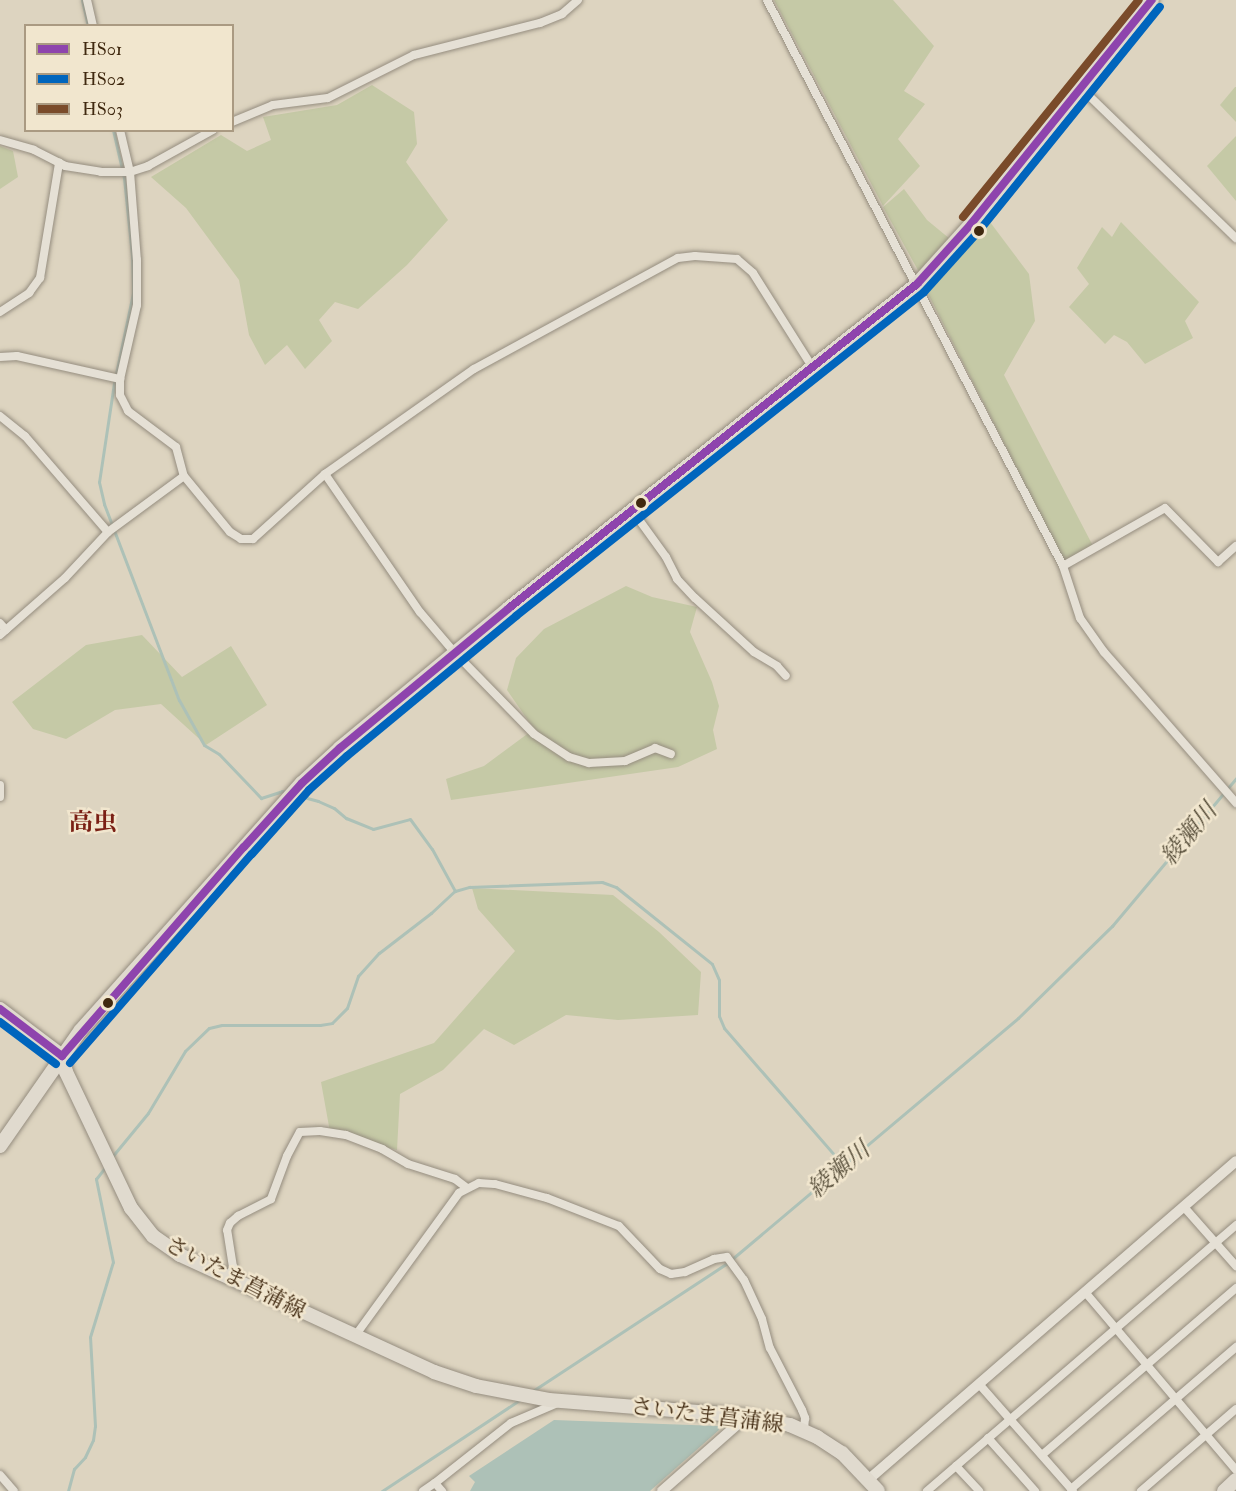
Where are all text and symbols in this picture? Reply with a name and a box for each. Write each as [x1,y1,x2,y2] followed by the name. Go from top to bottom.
[24,24,234,132] legend
[82,38,122,61] text: HS01
[82,68,125,91] text: HS02
[82,98,123,121] text: HS03
[973,225,985,237] unlabelled marker
[635,497,647,509] unlabelled marker
[1155,797,1223,871] water label: 綾瀬川
[69,809,117,837] district label: 高虫
[102,997,114,1009] unlabelled marker
[802,1136,876,1204] water label: 綾瀬川
[160,1231,310,1325] street label: さいたま菖蒲線
[629,1394,785,1438] street label: さいたま菖蒲線

